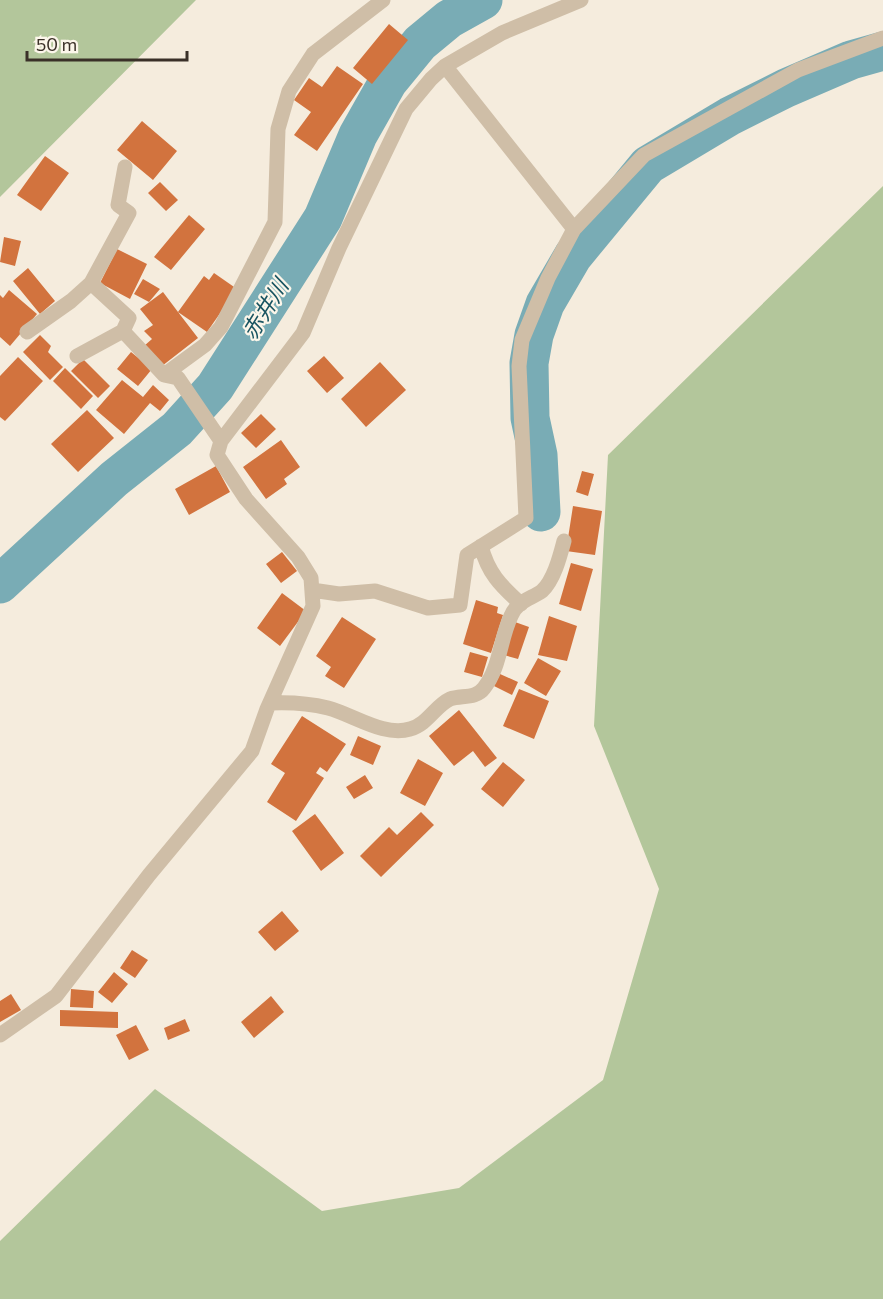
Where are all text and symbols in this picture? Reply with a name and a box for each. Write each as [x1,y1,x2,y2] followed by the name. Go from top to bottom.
[27,24,188,62] scale bar
[36,33,77,55] text: 50 m
[236,272,295,344] water label: 赤井川

